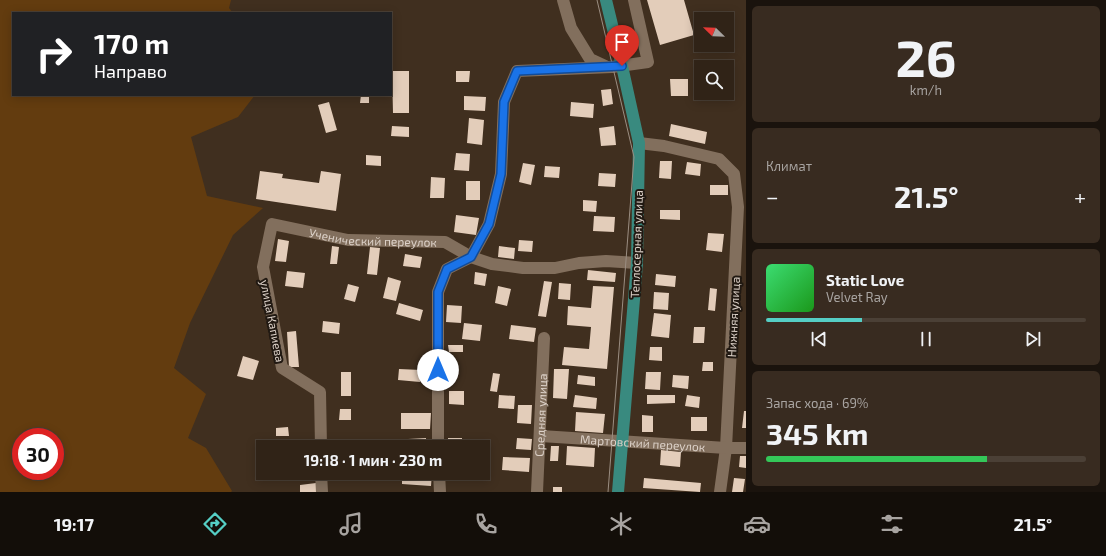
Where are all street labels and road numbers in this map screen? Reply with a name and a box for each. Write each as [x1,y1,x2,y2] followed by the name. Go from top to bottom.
[627,190,646,298] street label: Теплосерная улица
[308,225,438,249] street label: Ученический переулок
[724,276,743,358] street label: Нижняя улица
[257,279,288,364] street label: улица Капиева
[532,373,549,457] street label: Средняя улица
[580,432,706,454] street label: Мартовский переулок

